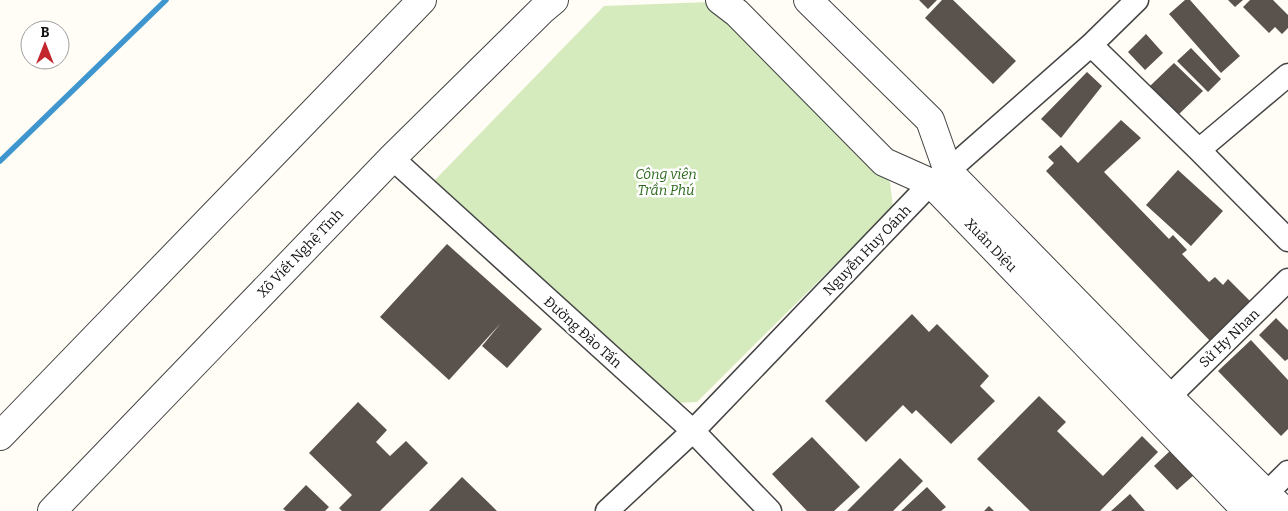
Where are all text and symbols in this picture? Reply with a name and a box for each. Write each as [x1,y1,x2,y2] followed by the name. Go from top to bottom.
[20,20,70,70] north arrow
[40,24,50,41] text: B
[635,166,697,199] park label: Công viên Trần Phú
[820,202,915,299] street label: Nguyễn Huy Oánh
[253,205,347,301] street label: Xô Viết Nghệ Tĩnh
[961,215,1020,276] street label: Xuân Diệu
[540,292,626,372] street label: Đường Đào Tấn
[1196,305,1263,371] street label: Sử Hy Nhan

